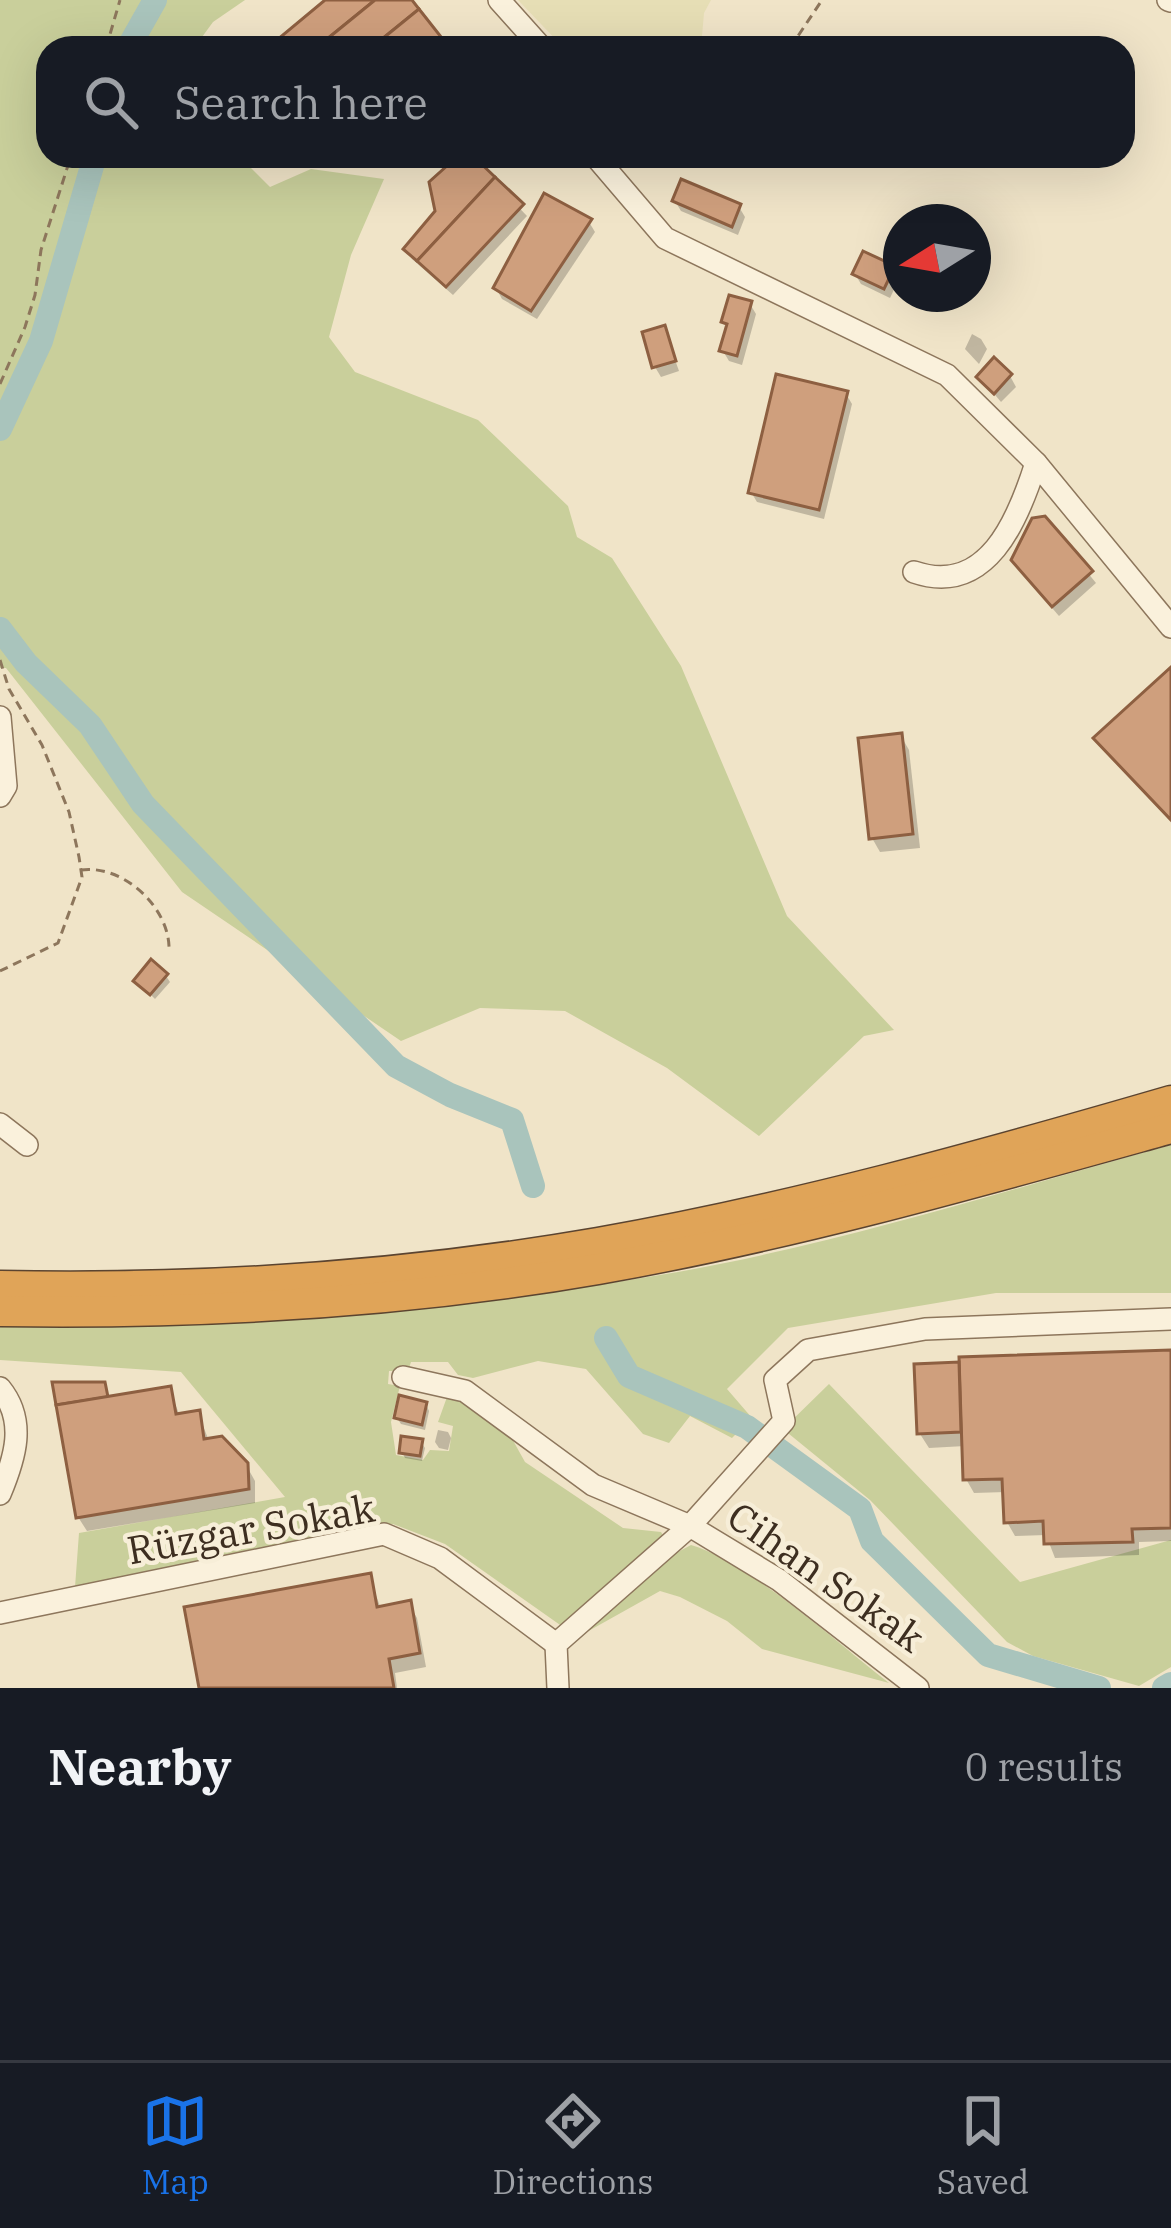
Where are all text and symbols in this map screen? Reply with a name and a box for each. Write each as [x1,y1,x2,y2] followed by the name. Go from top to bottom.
[36,36,1135,168] search box
[78,69,144,135] icon: search
[174,73,428,131] text: Search here
[883,204,991,312] north arrow
[123,1482,379,1575] street label: Rüzgar Sokak
[718,1490,935,1663] street label: Cihan Sokak
[48,1733,232,1799] text: Nearby
[965,1741,1123,1792] text: 0 results
[142,2088,209,2203] tab: Map
[492,2088,653,2203] tab: Directions
[937,2088,1029,2203] tab: Saved

